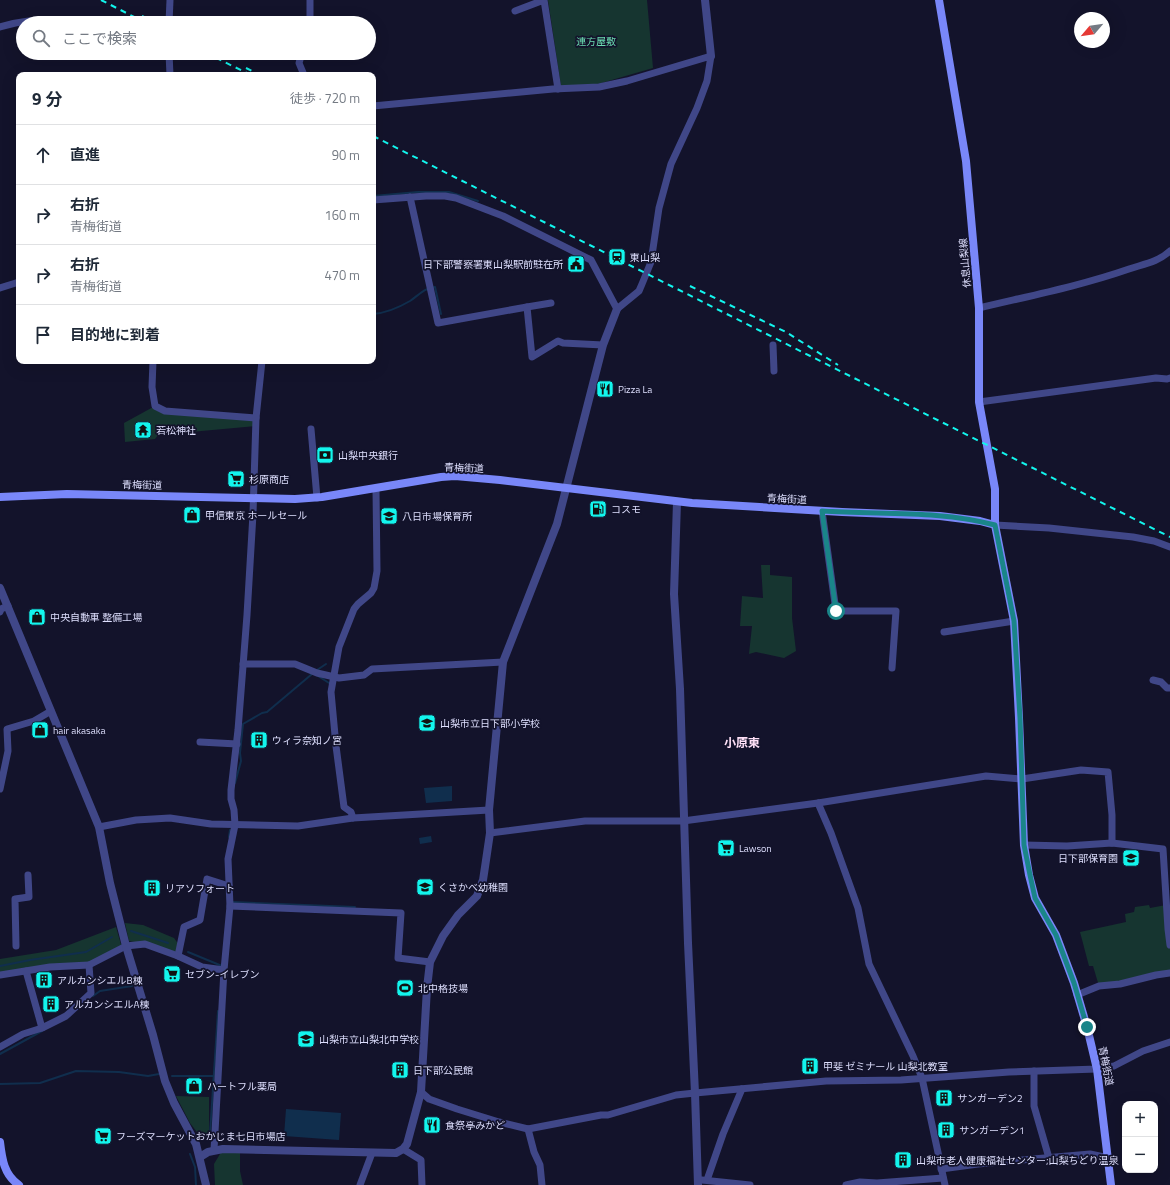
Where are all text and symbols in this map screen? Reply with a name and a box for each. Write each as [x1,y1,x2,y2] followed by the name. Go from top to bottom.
[1074,12,1110,48] north arrow
[16,16,376,60] search box
[30,27,52,49] icon: search
[62,27,137,50] text: ここで検索
[576,34,616,49] park label: 連方屋敷
[32,86,62,112] text: 9 分
[290,88,360,108] text: 徒歩 · 720 m
[70,143,100,166] text: 直進
[32,144,54,166] icon: ahead
[332,145,360,165] text: 90 m
[70,193,100,216] text: 右折
[32,204,54,226] icon: right
[324,205,360,225] text: 160 m
[70,216,122,236] text: 青梅街道
[955,237,975,289] street label: 休息山梨線
[607,247,627,267] station icon: 東山梨
[630,250,661,265] place label: 東山梨
[70,253,100,276] text: 右折
[566,254,586,274] public building icon: 日下部警察署東山梨駅前駐在所
[423,257,563,272] place label: 日下部警察署東山梨駅前駐在所
[32,264,54,286] icon: right
[324,265,360,285] text: 470 m
[70,276,122,296] text: 青梅街道
[70,323,160,346] text: 目的地に到着
[32,324,54,346] icon: arrive
[595,379,615,399] restaurant icon: Pizza La
[618,382,652,397] place label: Pizza La
[133,420,153,440] temple icon: 若松神社
[156,423,196,438] place label: 若松神社
[315,445,335,465] bank icon: 山梨中央銀行
[338,448,398,463] place label: 山梨中央銀行
[444,460,484,476] street label: 青梅街道
[226,469,246,489] supermarket icon: 杉原商店
[249,472,289,487] place label: 杉原商店
[122,477,162,493] street label: 青梅街道
[767,490,807,508] street label: 青梅街道
[588,499,608,519] fuel station icon: コスモ
[611,502,641,517] place label: コスモ
[182,505,202,525] shop icon: 甲信東京 ホールセール
[379,506,399,526] school or university icon: 八日市場保育所
[205,508,307,523] place label: 甲信東京 ホールセール
[402,509,472,524] place label: 八日市場保育所
[827,602,845,620] route start
[27,607,47,627] shop icon: 中央自動車 整備工場
[50,610,142,625] place label: 中央自動車 整備工場
[417,713,437,733] school or university icon: 山梨市立日下部小学校
[440,716,540,731] place label: 山梨市立日下部小学校
[30,720,50,740] shop icon: hair akasaka
[53,723,105,738] place label: hair akasaka
[249,730,269,750] building icon: ウィラ奈知ノ宮
[272,733,342,748] place label: ウィラ奈知ノ宮
[724,733,760,752] district label: 小原東
[716,838,736,858] supermarket icon: Lawson
[739,841,772,856] place label: Lawson
[1121,848,1141,868] school or university icon: 日下部保育園
[1058,851,1118,866] place label: 日下部保育園
[415,877,435,897] school or university icon: くさかべ幼稚園
[142,878,162,898] building icon: リアソフォート
[438,880,508,895] place label: くさかべ幼稚園
[165,881,235,896] place label: リアソフォート
[162,964,182,984] supermarket icon: セブン-イレブン
[185,967,259,982] place label: セブン-イレブン
[34,970,54,990] building icon: アルカンシエルB棟
[57,973,143,988] place label: アルカンシエルB棟
[395,978,415,998] sports icon: 北中格技場
[418,981,468,996] place label: 北中格技場
[41,994,61,1014] building icon: アルカンシエルA棟
[64,997,150,1012] place label: アルカンシエルA棟
[1078,1018,1096,1036] route end
[296,1029,316,1049] school or university icon: 山梨市立山梨北中学校
[319,1032,419,1047] place label: 山梨市立山梨北中学校
[1095,1045,1117,1087] street label: 青梅街道
[800,1056,820,1076] building icon: 甲斐 ゼミナール 山梨北教室
[823,1059,947,1074] place label: 甲斐 ゼミナール 山梨北教室
[390,1060,410,1080] building icon: 日下部公民館
[413,1063,473,1078] place label: 日下部公民館
[184,1076,204,1096] shop icon: ハートフル薬局
[207,1079,277,1094] place label: ハートフル薬局
[934,1088,954,1108] building icon: サンガーデン2
[957,1091,1023,1106] place label: サンガーデン2
[1122,1101,1158,1173] map controls
[1122,1101,1158,1137] button: +
[422,1115,442,1135] restaurant icon: 食祭亭みかど
[445,1118,505,1133] place label: 食祭亭みかど
[936,1120,956,1140] building icon: サンガーデン1
[959,1123,1025,1138] place label: サンガーデン1
[93,1126,113,1146] supermarket icon: フーズマーケットおかじま七日市場店
[116,1129,286,1144] place label: フーズマーケットおかじま七日市場店
[1122,1137,1158,1173] button: −
[893,1150,913,1170] building icon: 山梨市老人健康福祉センター;山梨ちどり温泉
[916,1153,1119,1168] place label: 山梨市老人健康福祉センター;山梨ちどり温泉

